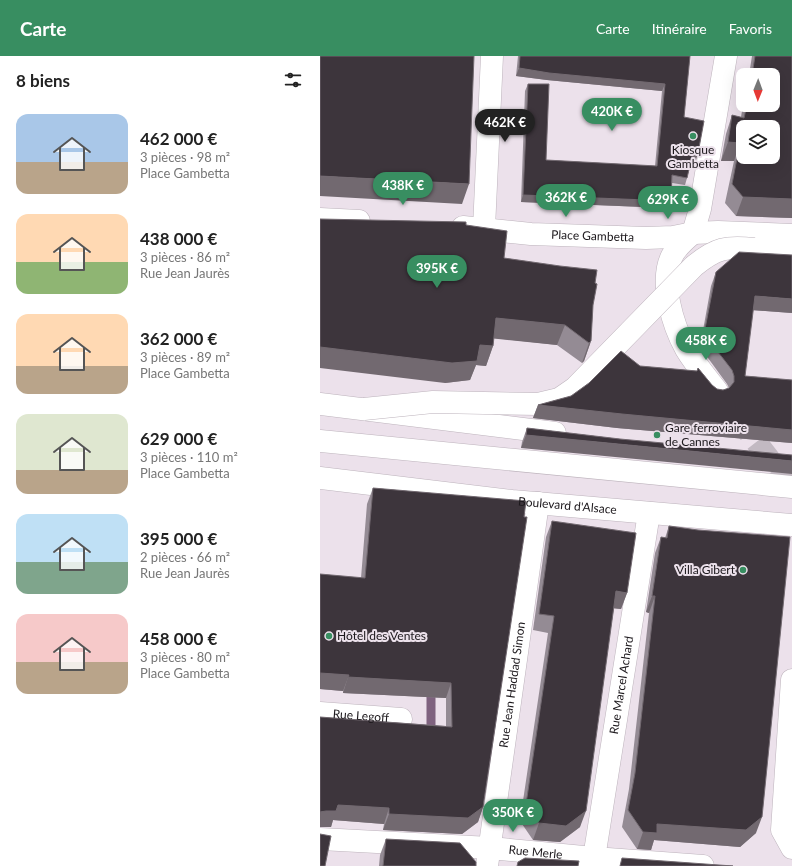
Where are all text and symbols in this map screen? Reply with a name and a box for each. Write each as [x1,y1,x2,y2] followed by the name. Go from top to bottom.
[20,17,66,40] text: Carte
[596,20,630,37] text: Carte
[652,20,707,37] text: Itinéraire
[729,20,772,37] text: Favoris
[736,68,780,112] north arrow
[736,68,780,164] map controls
[282,69,304,91] icon: filters
[16,70,70,91] text: 8 biens
[579,98,645,132] pin: 420K €
[591,103,633,119] text: 420K €
[472,109,538,143] pin: 462K €
[484,114,526,130] text: 462K €
[736,120,780,164] button: layers
[140,128,217,149] text: 462 000 €
[48,130,96,178] icon: home
[688,131,698,141] marker: Kiosque Gambetta
[667,142,719,171] place label: Kiosque Gambetta
[140,149,230,165] text: 3 pièces · 98 m²
[140,165,230,181] text: Place Gambetta
[370,172,436,206] pin: 438K €
[382,177,424,193] text: 438K €
[533,184,599,218] pin: 362K €
[635,186,701,220] pin: 629K €
[545,189,587,205] text: 362K €
[647,191,689,207] text: 629K €
[551,227,634,245] street label: Place Gambetta
[140,228,217,249] text: 438 000 €
[48,230,96,278] icon: home
[140,249,230,265] text: 3 pièces · 86 m²
[404,255,470,289] pin: 395K €
[416,260,458,276] text: 395K €
[140,265,230,281] text: Rue Jean Jaurès
[673,327,739,361] pin: 458K €
[140,328,217,349] text: 362 000 €
[48,330,96,378] icon: home
[685,332,727,348] text: 458K €
[140,349,230,365] text: 3 pièces · 89 m²
[140,365,230,381] text: Place Gambetta
[665,420,747,449] place label: Gare ferroviaire de Cannes
[140,428,217,449] text: 629 000 €
[48,430,96,478] icon: home
[652,430,662,440] marker: Gare ferroviaire de Cannes
[140,449,238,465] text: 3 pièces · 110 m²
[140,465,230,481] text: Place Gambetta
[518,494,617,517] street label: Boulevard d'Alsace
[140,528,217,549] text: 395 000 €
[48,530,96,578] icon: home
[140,549,230,565] text: 2 pièces · 66 m²
[676,562,736,577] place label: Villa Gibert
[140,565,230,581] text: Rue Jean Jaurès
[738,565,748,575] marker: Villa Gibert
[496,621,528,749] street label: Rue Jean Haddad Simon
[140,628,217,649] text: 458 000 €
[337,628,426,643] place label: Hôtel des Ventes
[48,630,96,678] icon: home
[324,631,334,641] marker: Hôtel des Ventes
[606,635,636,735] street label: Rue Marcel Achard
[140,649,230,665] text: 3 pièces · 80 m²
[140,665,230,681] text: Place Gambetta
[332,706,390,725] street label: Rue Legoff
[480,799,546,833] pin: 350K €
[492,804,534,820] text: 350K €
[508,842,563,862] street label: Rue Merle

